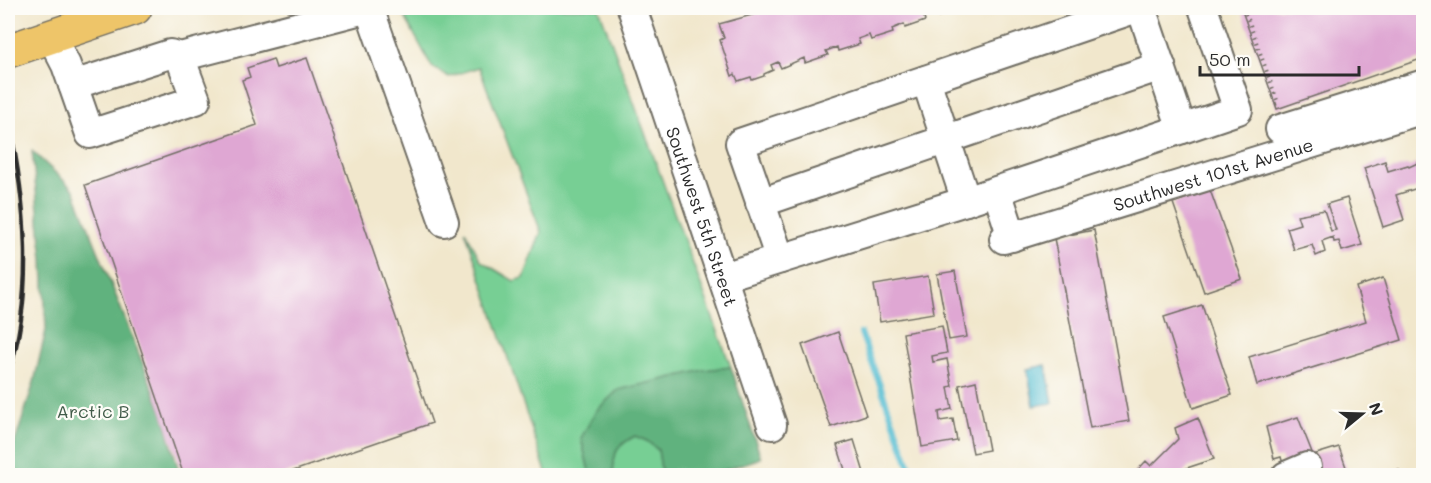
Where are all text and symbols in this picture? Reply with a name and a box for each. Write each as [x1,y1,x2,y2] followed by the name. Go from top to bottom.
[1200,39,1359,77] scale bar
[1209,47,1251,71] text: 50 m
[661,124,743,309] street label: Southwest 5th Street
[1110,132,1316,217] street label: Southwest 101st Avenue
[1332,384,1392,444] north arrow
[56,399,130,423] park label: Arctic B
[1365,400,1389,418] text: N

